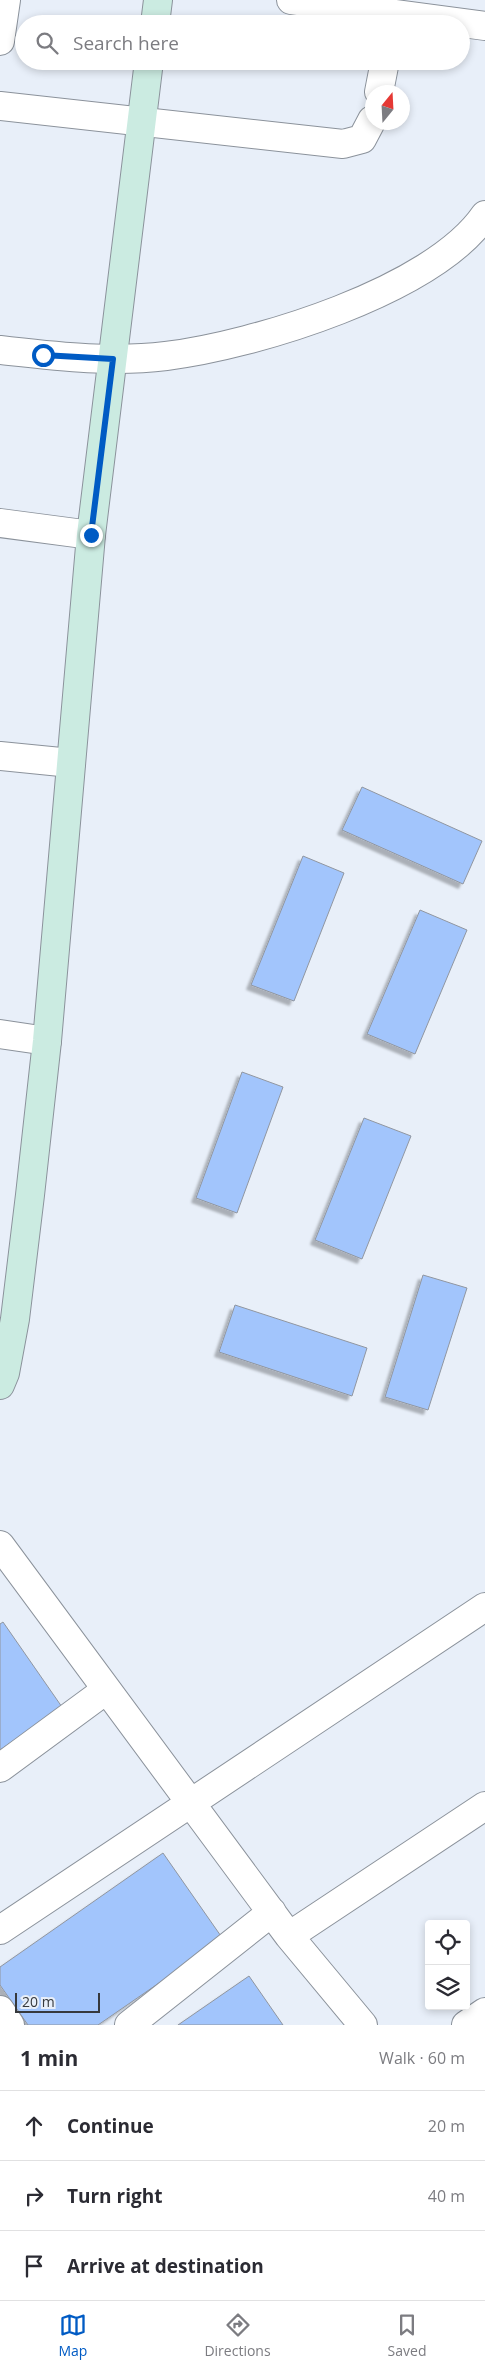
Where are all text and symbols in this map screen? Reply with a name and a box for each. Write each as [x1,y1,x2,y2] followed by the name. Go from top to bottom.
[15,15,470,70] search box
[33,29,61,57] icon: search
[73,30,179,56] text: Search here
[365,85,410,130] north arrow
[32,344,55,367] route start
[80,524,103,547] route end
[425,1920,470,2010] map controls
[425,1920,470,1965] button: locate
[425,1965,470,2010] button: layers
[15,1990,100,2013] scale bar
[22,1992,55,2011] text: 20 m
[20,2044,78,2072] text: 1 min
[379,2047,465,2069] text: Walk · 60 m
[20,2112,48,2140] icon: ahead
[67,2113,154,2139] text: Continue
[428,2115,465,2137] text: 20 m
[20,2182,48,2210] icon: right
[67,2183,162,2209] text: Turn right
[428,2185,465,2207] text: 40 m
[20,2252,48,2280] icon: arrive
[67,2253,264,2279] text: Arrive at destination
[58,2311,87,2360] tab: Map
[204,2311,271,2360] tab: Directions
[388,2311,426,2360] tab: Saved

